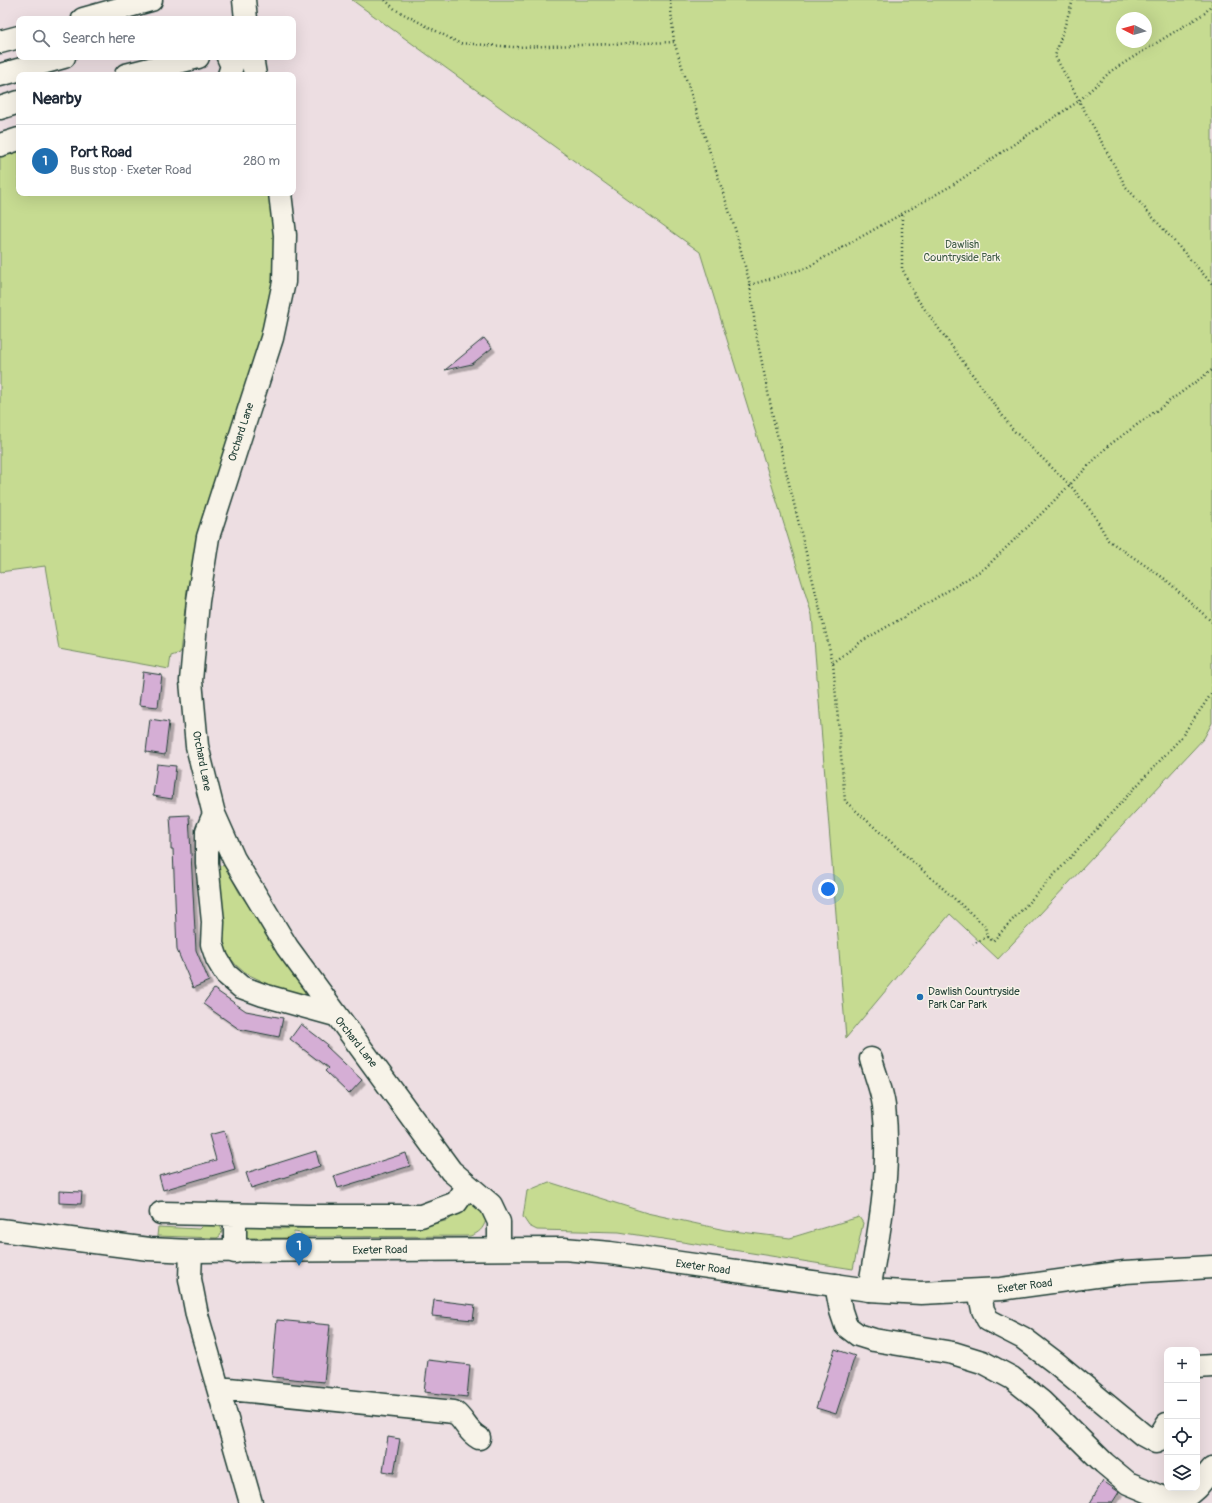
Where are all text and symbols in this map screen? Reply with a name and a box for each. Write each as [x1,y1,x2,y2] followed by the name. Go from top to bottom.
[1116,12,1152,48] north arrow
[16,16,296,60] search box
[30,27,52,49] icon: search
[62,29,135,48] text: Search here
[32,88,81,109] text: Nearby
[70,143,132,162] text: Port Road
[42,153,48,169] text: 1
[243,153,280,169] text: 280 m
[70,162,192,178] text: Bus stop · Exeter Road
[924,238,1001,264] park label: Dawlish Countryside Park
[225,400,257,463] street label: Orchard Lane
[190,730,214,793] street label: Orchard Lane
[818,879,838,899] your location
[928,985,1020,1011] place label: Dawlish Countryside Park Car Park
[915,992,925,1002] marker: Dawlish Countryside Park Car Park
[332,1014,380,1070] street label: Orchard Lane
[286,1233,312,1266] pin: 1
[352,1243,408,1257] street label: Exeter Road
[675,1257,731,1277] street label: Exeter Road
[997,1276,1053,1296] street label: Exeter Road
[1164,1347,1200,1491] map controls
[1164,1347,1200,1383] button: +
[1164,1383,1200,1419] button: −
[1164,1419,1200,1455] button: locate
[1164,1455,1200,1491] button: layers

